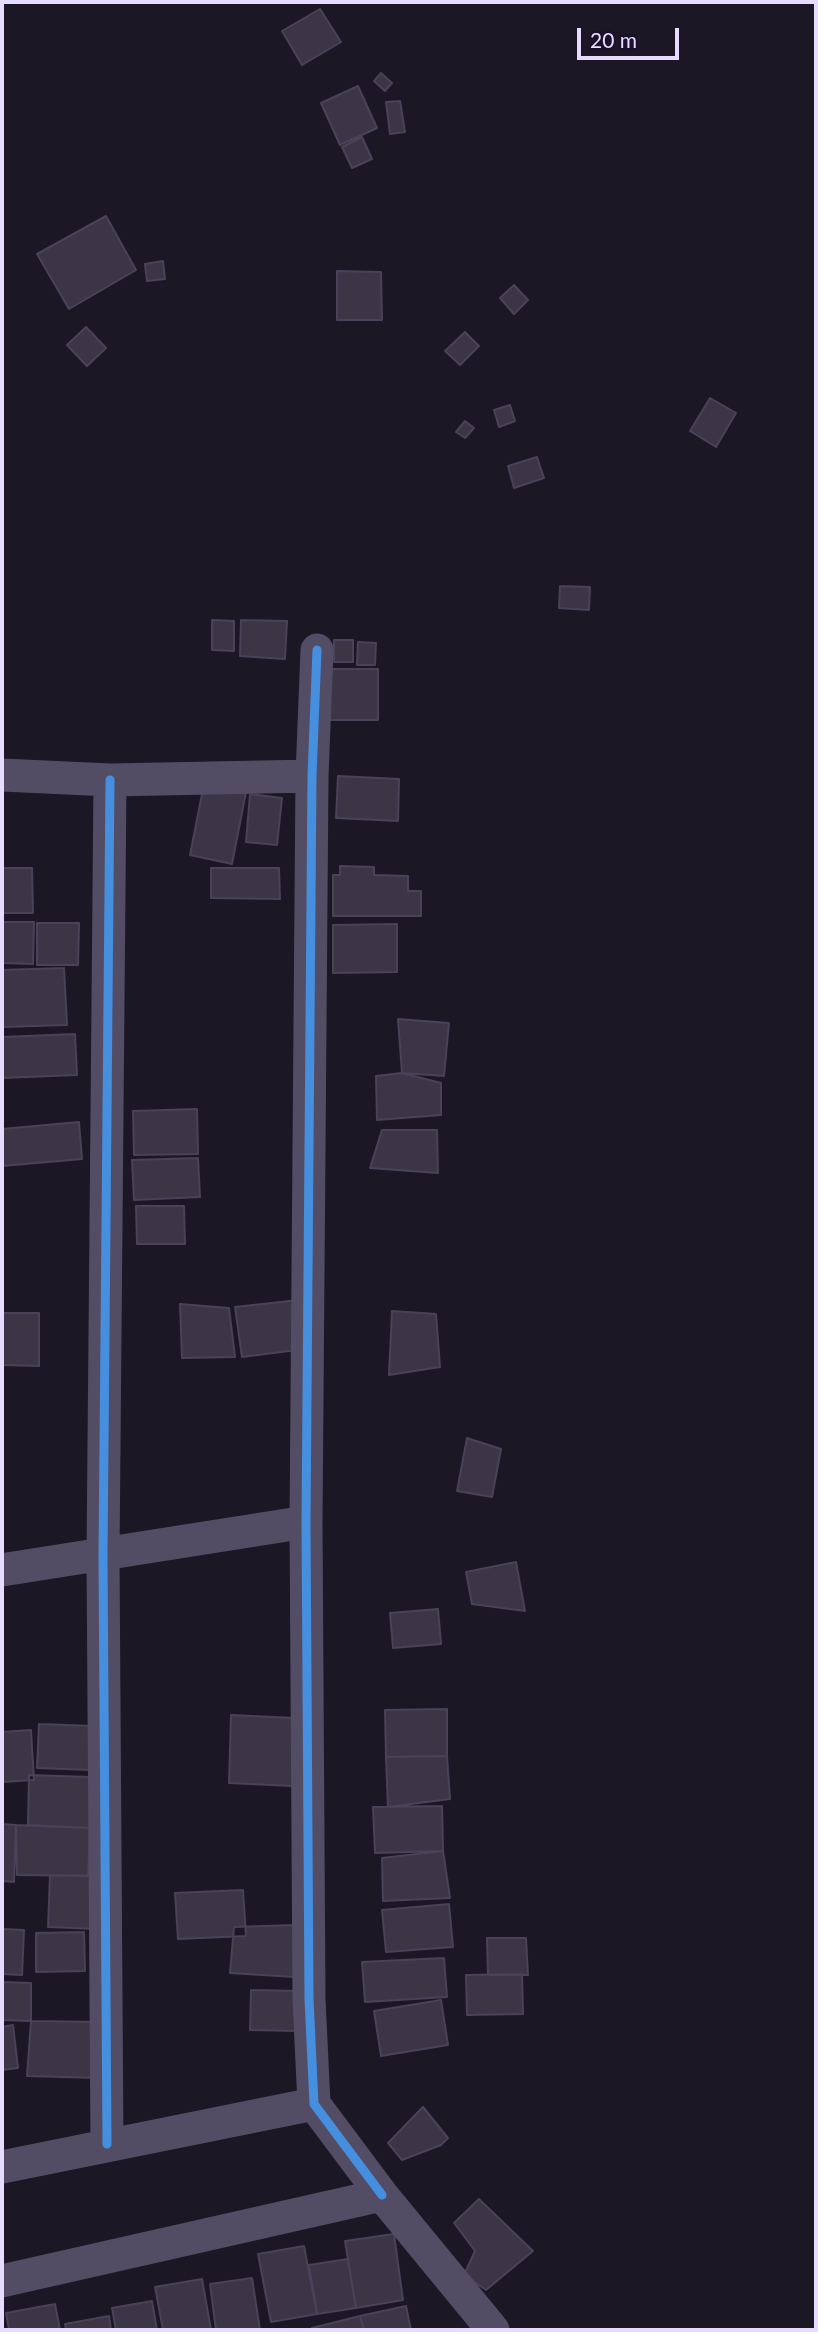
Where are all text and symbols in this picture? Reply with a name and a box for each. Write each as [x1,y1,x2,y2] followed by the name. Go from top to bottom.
[580,14,682,58] scale bar
[590,27,637,52] text: 20 m

